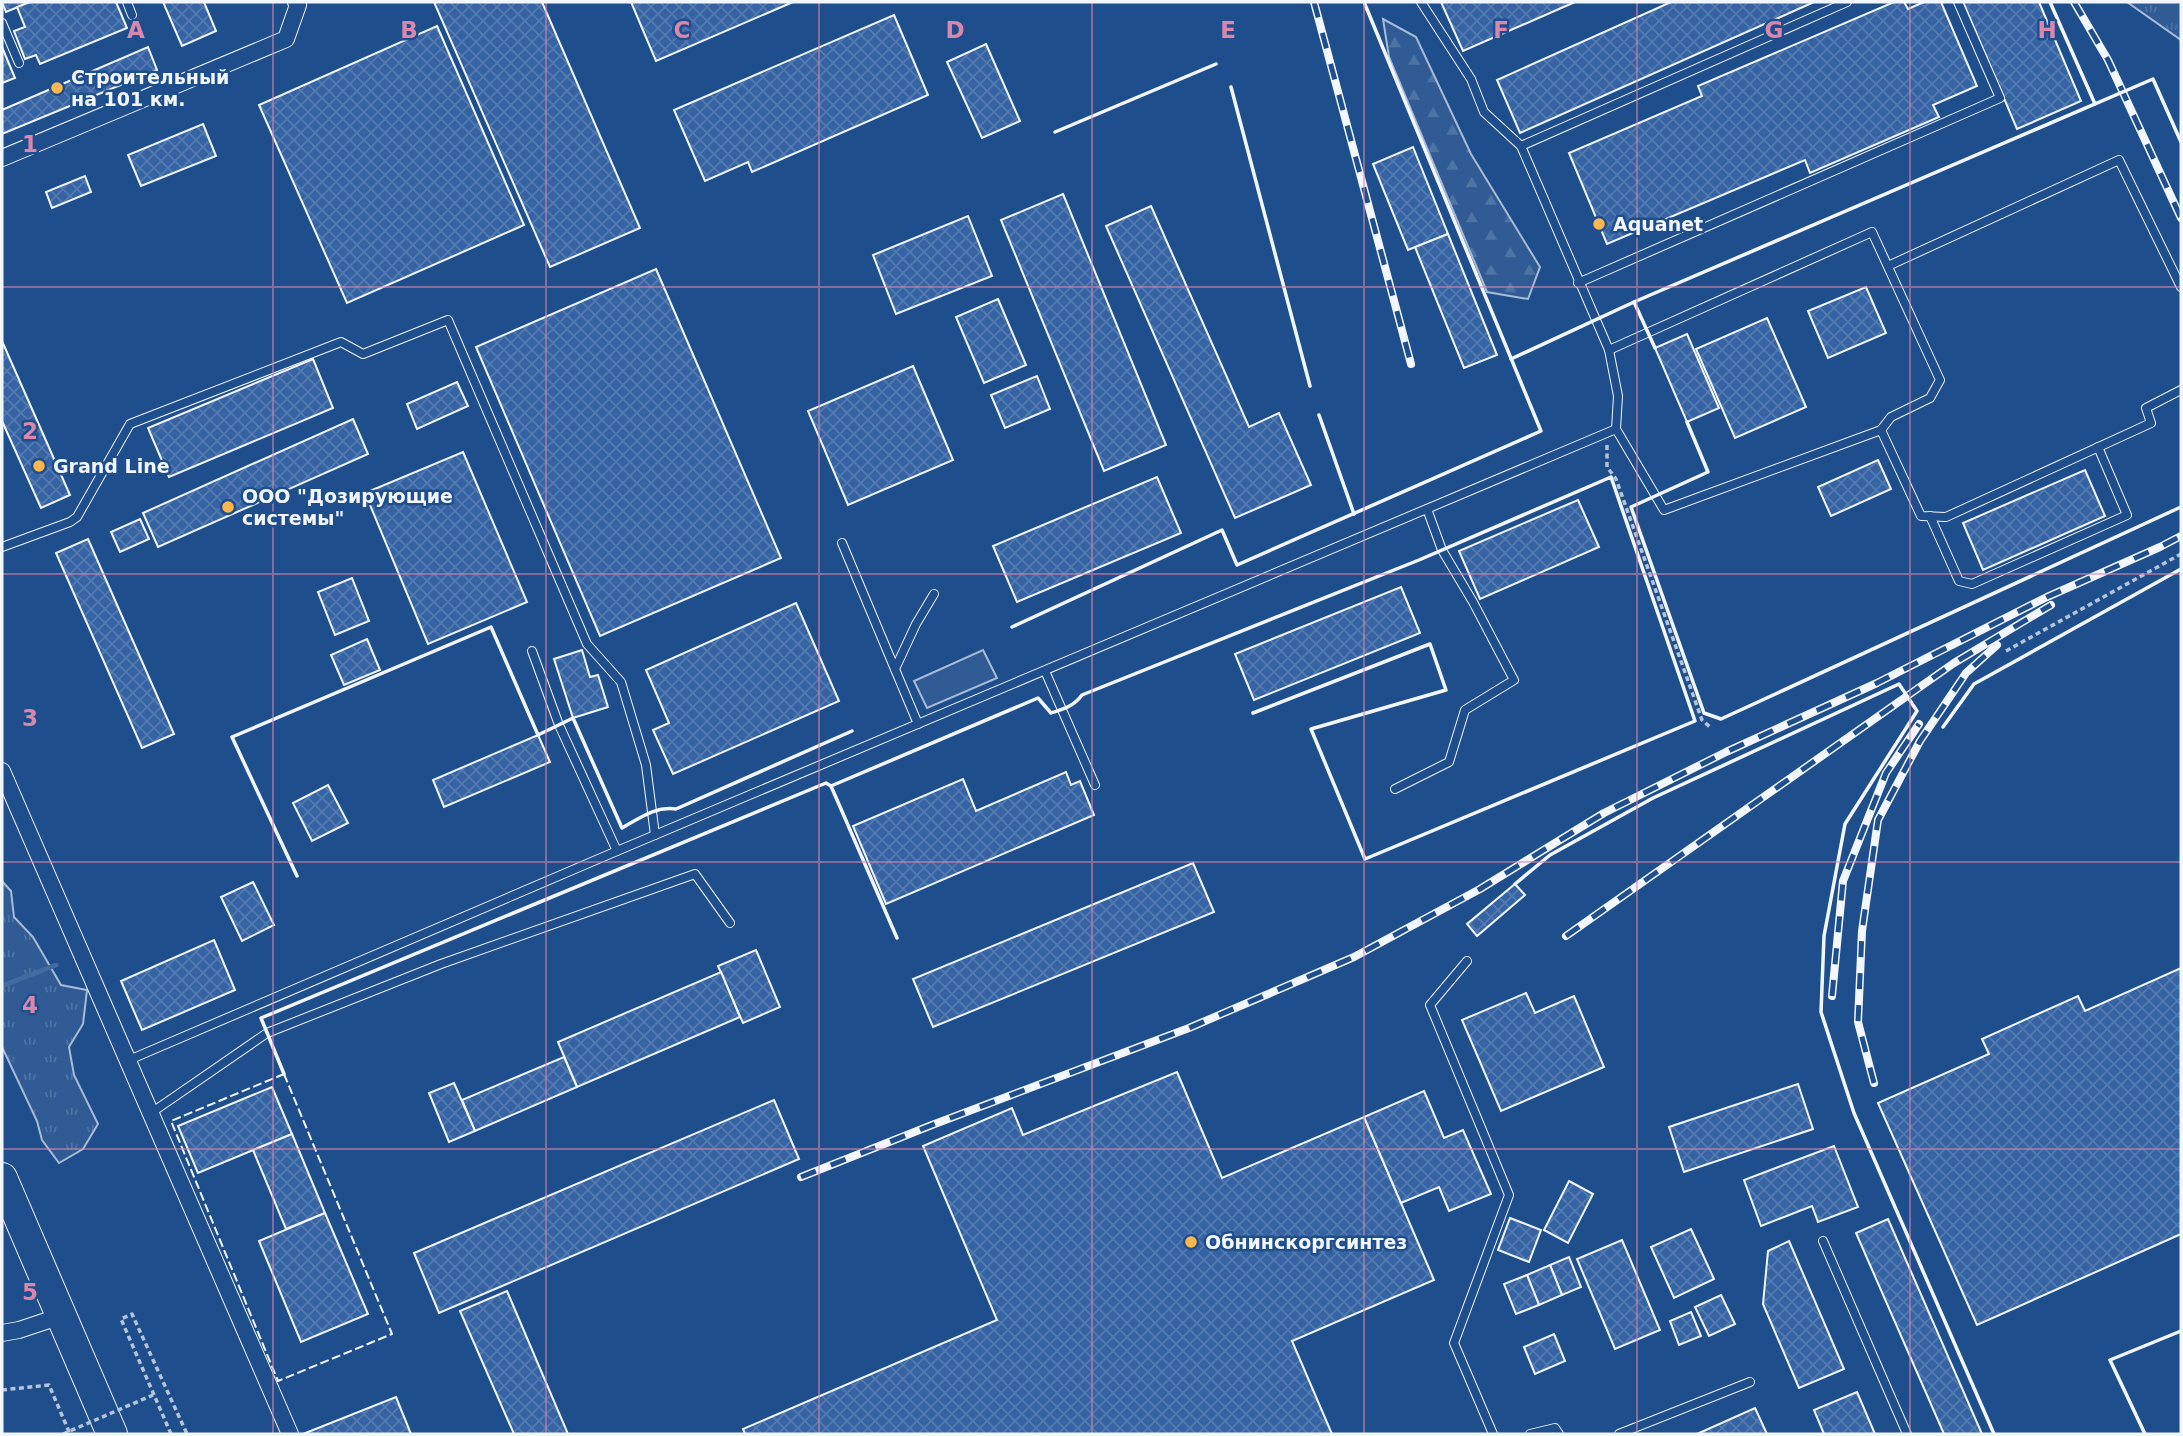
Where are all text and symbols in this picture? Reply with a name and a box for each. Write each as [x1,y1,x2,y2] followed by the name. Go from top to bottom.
[127,17,145,43] text: A
[400,17,418,43] text: B
[674,17,690,43] text: C
[945,17,965,43] text: D
[1220,17,1236,43] text: E
[1493,17,1509,43] text: F
[1765,17,1783,43] text: G
[2037,17,2057,43] text: H
[71,66,229,110] place label: Строительный на 101 км.
[49,80,65,96] marker: Строительный на 101 км.
[22,131,38,157] text: 1
[1613,213,1703,235] place label: Aquanet
[1591,216,1607,232] marker: Aquanet
[22,418,38,444] text: 2
[53,455,170,477] place label: Grand Line
[31,458,47,474] marker: Grand Line
[242,485,453,529] place label: ООО "Дозирующие системы"
[220,499,236,515] marker: ООО "Дозирующие системы"
[22,705,38,731] text: 3
[22,992,38,1018] text: 4
[1205,1231,1407,1253] place label: Обнинскоргсинтез
[1183,1234,1199,1250] marker: Обнинскоргсинтез
[22,1279,38,1305] text: 5

